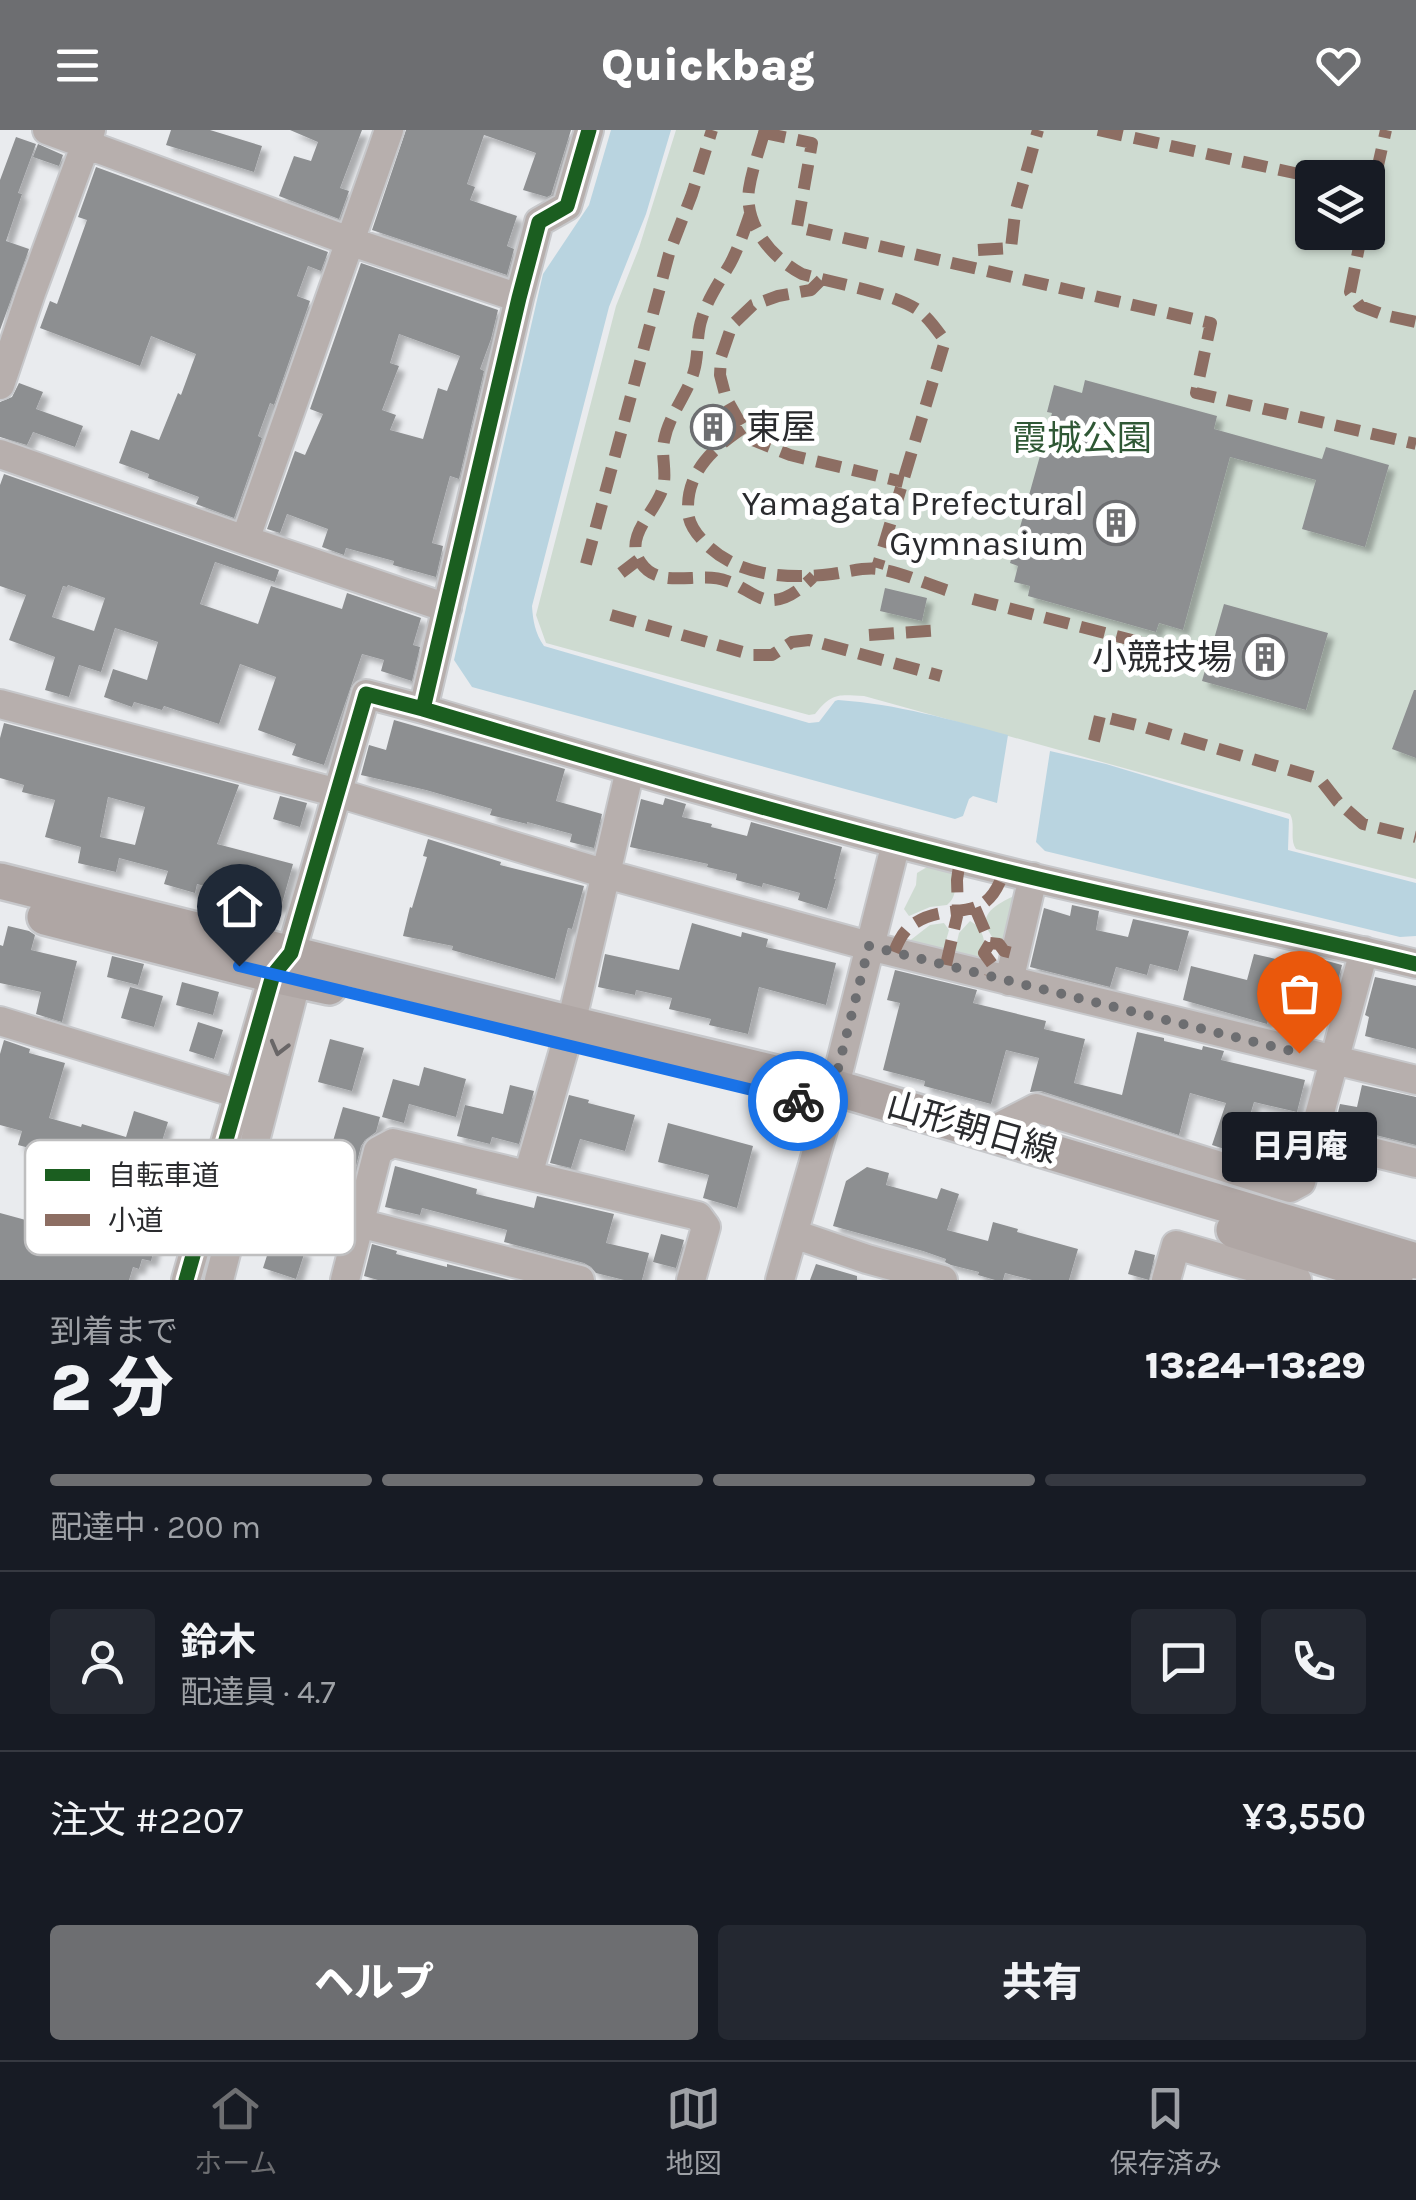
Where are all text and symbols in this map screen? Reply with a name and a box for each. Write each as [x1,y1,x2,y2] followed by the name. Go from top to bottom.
[50,38,105,93] icon: menu
[1311,38,1366,93] icon: heart
[601,39,815,91] text: Quickbag
[1295,160,1385,250] map controls
[1295,160,1385,250] button: layers
[690,404,736,450] building icon: 東屋
[746,407,816,448] place label: 東屋
[1012,418,1152,459] park label: 霞城公園
[742,483,1084,564] place label: Yamagata Prefectural Gymnasium
[1093,500,1139,546] building icon: Yamagata Prefectural Gymnasium
[1242,634,1288,680] building icon: 小競技場
[1092,637,1232,678] place label: 小競技場
[197,864,282,967] pin
[212,879,267,934] icon: home
[1257,951,1342,1054] pin
[1272,966,1327,1021] icon: bag
[270,1039,291,1056] one-way arrow
[748,1051,848,1151] courier
[771,1074,826,1129] icon: bike
[882,1084,1062,1172] street label: 山形朝日線
[1222,1113,1376,1183] callout: 日月庵
[1251,1128,1348,1165] text: 日月庵
[25,1140,355,1255] legend
[108,1159,220,1192] text: 自転車道
[108,1204,164,1237] text: 小道
[50,1313,178,1350] text: 到着まで
[1145,1343,1366,1388] text: 13:24–13:29
[50,1350,174,1426] text: 2 分
[50,1509,261,1546] text: 配達中 · 200 m
[50,1609,155,1714] button: person
[1131,1609,1236,1714] button: chat
[1261,1609,1366,1714] button: phone
[180,1620,256,1665] text: 鈴木
[180,1674,336,1711] text: 配達員 · 4.7
[1242,1794,1366,1839] text: ¥3,550
[50,1798,243,1843] text: 注文 #2207
[50,1925,698,2040] button: ヘルプ
[718,1925,1366,2040] button: 共有
[194,2081,277,2181] tab: ホーム
[666,2081,722,2181] tab: 地図
[1110,2081,1222,2181] tab: 保存済み

